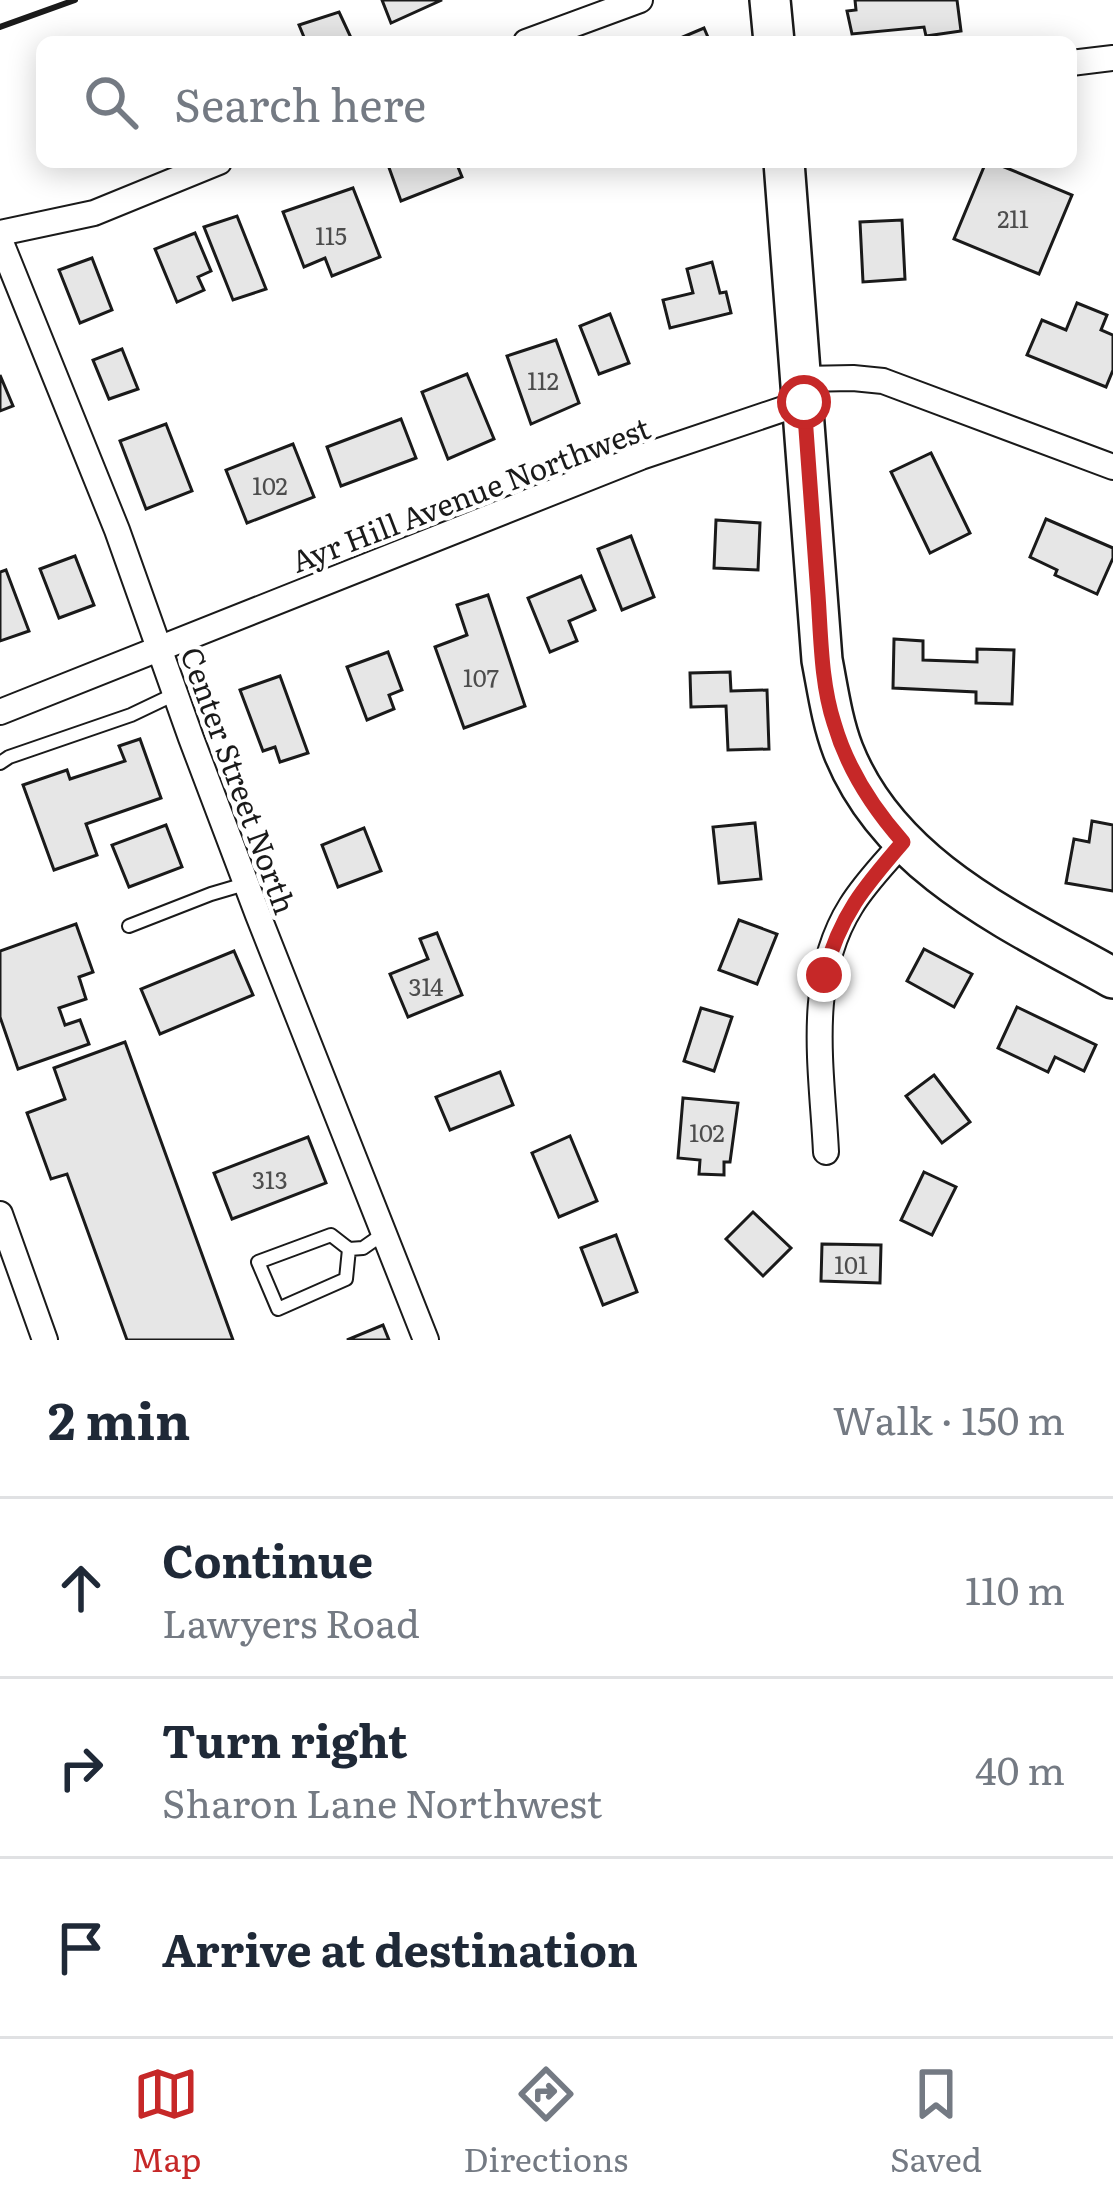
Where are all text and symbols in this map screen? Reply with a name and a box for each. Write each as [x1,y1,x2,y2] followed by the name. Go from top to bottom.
[36,36,1077,168] search box
[78,69,144,135] icon: search
[174,69,426,136] text: Search here
[997,200,1029,235] house number: 211
[315,217,347,252] house number: 115
[527,362,559,397] house number: 112
[777,375,831,429] route start
[284,404,656,582] street label: Ayr Hill Avenue Northwest
[252,467,288,502] house number: 102
[171,640,309,920] street label: Center Street North
[463,659,499,694] house number: 107
[797,948,851,1002] route end
[408,968,444,1003] house number: 314
[689,1114,725,1149] house number: 102
[252,1161,288,1196] house number: 313
[834,1246,868,1281] house number: 101
[48,1380,191,1456] text: 2 min
[833,1389,1065,1447] text: Walk · 150 m
[162,1525,373,1592] text: Continue
[48,1555,114,1621] icon: ahead
[965,1559,1065,1617] text: 110 m
[162,1592,420,1650] text: Lawyers Road
[162,1705,408,1772] text: Turn right
[48,1735,114,1801] icon: right
[975,1739,1065,1797] text: 40 m
[162,1772,602,1830] text: Sharon Lane Northwest
[162,1914,638,1981] text: Arrive at destination
[48,1915,114,1981] icon: arrive
[131,2061,201,2182] tab: Map
[463,2061,628,2182] tab: Directions
[890,2061,982,2182] tab: Saved

